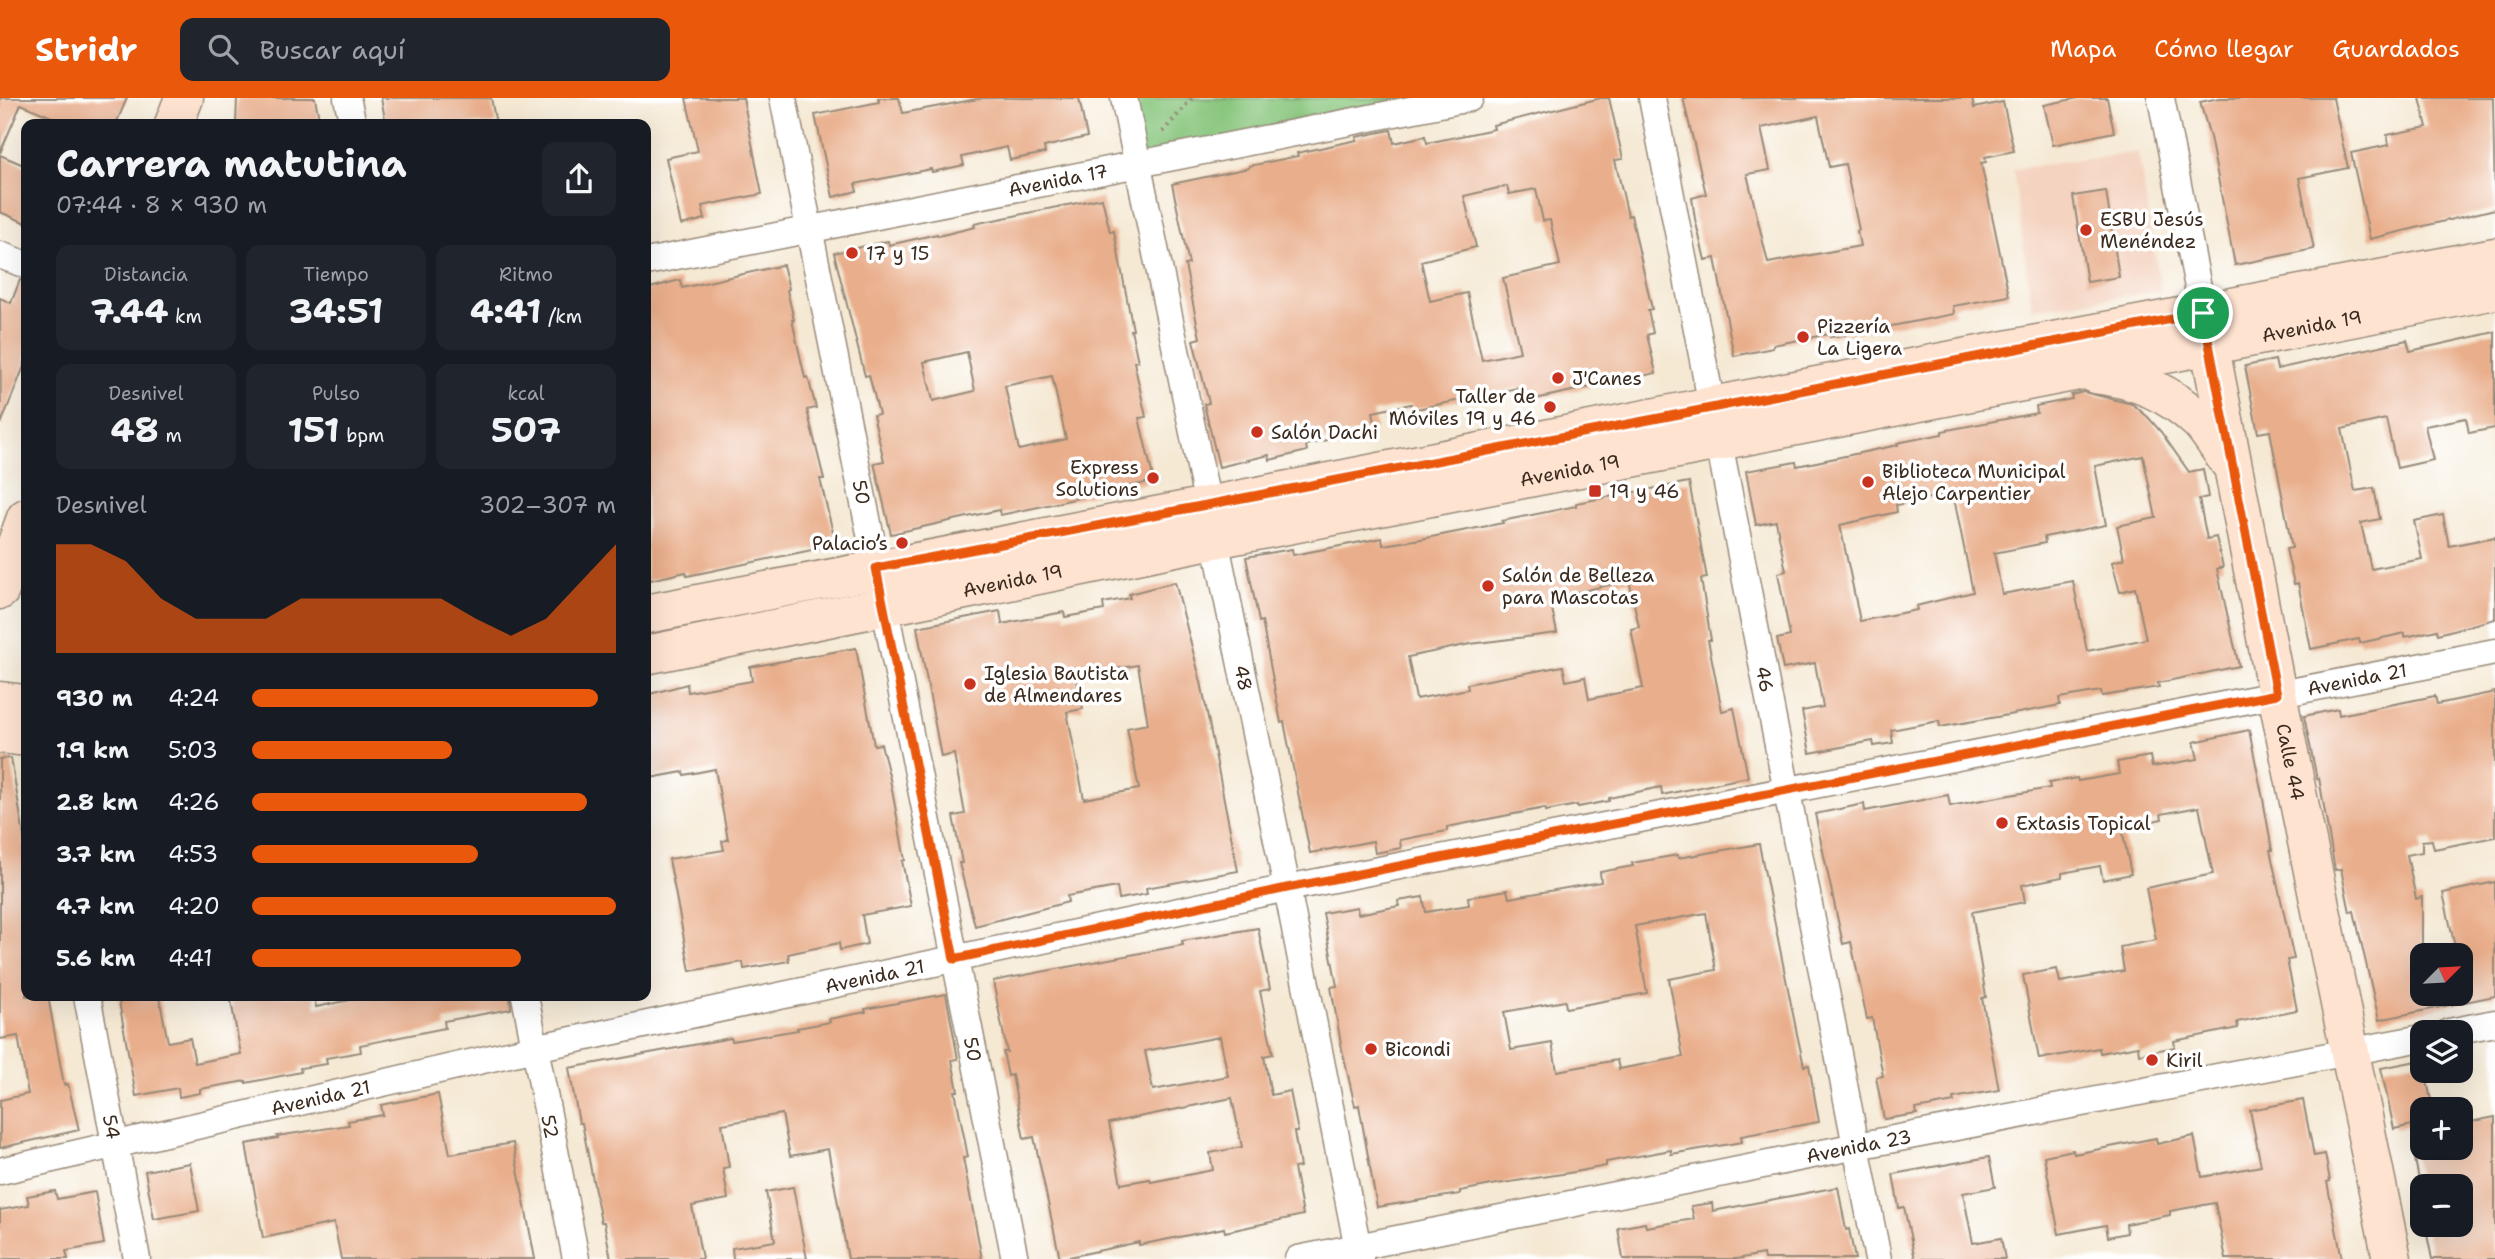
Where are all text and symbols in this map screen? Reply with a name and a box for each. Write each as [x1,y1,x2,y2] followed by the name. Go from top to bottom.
[180,18,670,81] search box
[35,27,138,72] text: Stridr
[204,30,242,68] icon: search
[260,32,405,67] text: Buscar aquí
[2050,33,2116,65] text: Mapa
[2154,33,2294,65] text: Cómo llegar
[2332,33,2460,65] text: Guardados
[56,138,407,189] text: Carrera matutina
[542,142,616,216] button: share
[1006,158,1110,203] street label: Avenida 17
[56,190,267,220] text: 07:44 · 8 × 930 m
[2100,207,2204,254] place label: ESBU Jesús Menéndez
[2078,222,2094,238] marker: ESBU Jesús Menéndez
[866,241,929,266] place label: 17 y 15
[844,245,860,261] marker: 17 y 15
[104,262,188,287] text: Distancia
[303,262,369,287] text: Tiempo
[499,262,553,287] text: Ritmo
[2173,283,2233,343] pin
[90,287,168,334] text: 7.44
[289,287,383,334] text: 34:51
[470,287,542,334] text: 4:41
[2184,294,2222,332] icon: arrive
[168,304,202,329] text: km
[542,304,582,329] text: /km
[2260,304,2364,348] street label: Avenida 19
[1817,314,1902,361] place label: Pizzería La Ligera
[1795,329,1811,345] marker: Pizzería La Ligera
[1572,366,1642,391] place label: J'Canes
[1550,370,1566,386] marker: J'Canes
[109,381,183,406] text: Desnivel
[312,381,360,406] text: Pulso
[508,381,544,406] text: kcal
[1389,384,1536,431] place label: Taller de Móviles 19 y 46
[1542,399,1558,415] marker: Taller de Móviles 19 y 46
[110,406,159,453] text: 48
[288,406,340,453] text: 151
[491,406,561,453] text: 507
[1271,420,1378,445] place label: Salón Dachi
[159,423,182,448] text: m
[340,423,384,448] text: bpm
[1249,424,1265,440] marker: Salón Dachi
[1518,449,1622,492] street label: Avenida 19
[1056,455,1139,502] place label: Express Solutions
[1882,459,2066,506] place label: Biblioteca Municipal Alejo Carpentier
[1145,470,1161,486] marker: Express Solutions
[1860,474,1876,490] marker: Biblioteca Municipal Alejo Carpentier
[847,478,876,507] street label: 50
[1609,479,1680,504] place label: 19 y 46
[1587,483,1603,499] marker: 19 y 46
[56,490,147,520] text: Desnivel
[479,490,616,520] text: 302–307 m
[812,531,888,556] place label: Palacio’s
[894,535,910,551] marker: Palacio’s
[960,558,1065,603] street label: Avenida 19
[1502,563,1654,610] place label: Salón de Belleza para Mascotas
[1480,578,1496,594] marker: Salón de Belleza para Mascotas
[2305,657,2409,701] street label: Avenida 21
[984,661,1129,708] place label: Iglesia Bautista de Almendares
[1228,663,1258,693] street label: 48
[1750,664,1779,694] street label: 46
[962,676,978,692] marker: Iglesia Bautista de Almendares
[56,683,133,713] text: 930 m
[168,683,219,713] text: 4:24
[2270,721,2310,802] street label: Calle 44
[56,735,129,765] text: 1.9 km
[168,735,218,765] text: 5:03
[56,787,138,817] text: 2.8 km
[168,787,219,817] text: 4:26
[2016,811,2151,836] place label: Extasis Topical
[1994,815,2010,831] marker: Extasis Topical
[56,839,135,869] text: 3.7 km
[168,839,218,869] text: 4:53
[56,891,135,921] text: 4.7 km
[168,891,220,921] text: 4:20
[56,943,135,973] text: 5.6 km
[168,943,213,973] text: 4:41
[2410,943,2473,1006] north arrow
[2410,943,2473,1237] map controls
[822,954,927,999] street label: Avenida 21
[2410,1020,2473,1083] button: layers
[958,1035,987,1064] street label: 50
[1385,1037,1451,1062] place label: Bicondi
[1363,1041,1379,1057] marker: Bicondi
[2166,1048,2203,1073] place label: Kiril
[2144,1052,2160,1068] marker: Kiril
[269,1074,373,1121] street label: Avenida 21
[2410,1097,2473,1160] button: +
[97,1112,126,1141] street label: 54
[535,1113,564,1141] street label: 52
[1804,1124,1913,1169] street label: Avenida 23
[2410,1174,2473,1237] button: −

